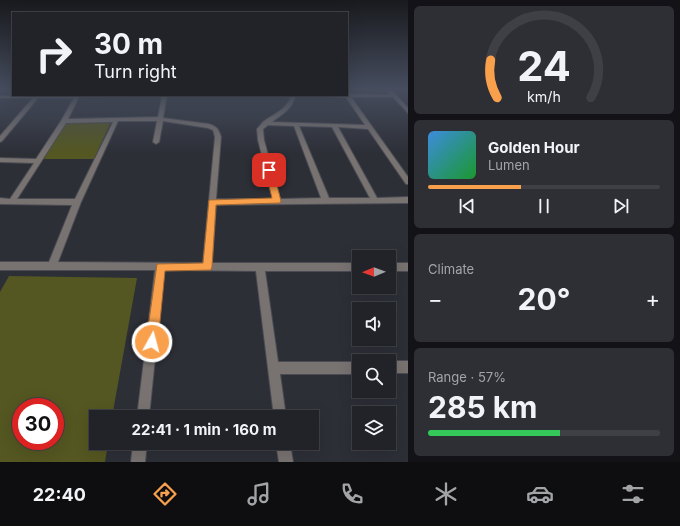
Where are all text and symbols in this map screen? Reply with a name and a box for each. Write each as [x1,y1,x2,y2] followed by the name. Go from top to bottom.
[94,27,163,61] text: 30 m
[28,28,80,80] icon: right
[517,41,571,91] text: 24
[94,61,177,82] text: Turn right
[527,88,561,105] text: km/h
[488,138,580,157] text: Golden Hour
[252,153,286,187] pin
[488,157,530,173] text: Lumen
[258,159,280,181] icon: arrive
[456,195,478,217] icon: previous
[533,195,555,217] icon: pause
[610,195,632,217] icon: next
[352,250,396,294] north arrow
[352,250,396,450] map controls
[428,261,474,277] text: Climate
[518,281,570,317] text: 20°
[428,286,443,312] text: −
[645,286,660,312] text: +
[352,302,396,346] button: sound
[131,321,173,363] position arrow
[352,354,396,398] button: search
[428,369,506,385] text: Range · 57%
[428,389,537,425] text: 285 km
[12,398,64,450] speed limit sign: 30
[352,406,396,450] button: layers
[132,420,276,439] text: 22:41 · 1 min · 160 m
[151,480,179,508] icon: directions
[245,480,273,508] icon: music
[338,480,366,508] icon: phone
[432,480,460,508] icon: climate
[526,480,554,508] icon: car
[619,480,647,508] icon: filters
[33,484,86,505] text: 22:40

